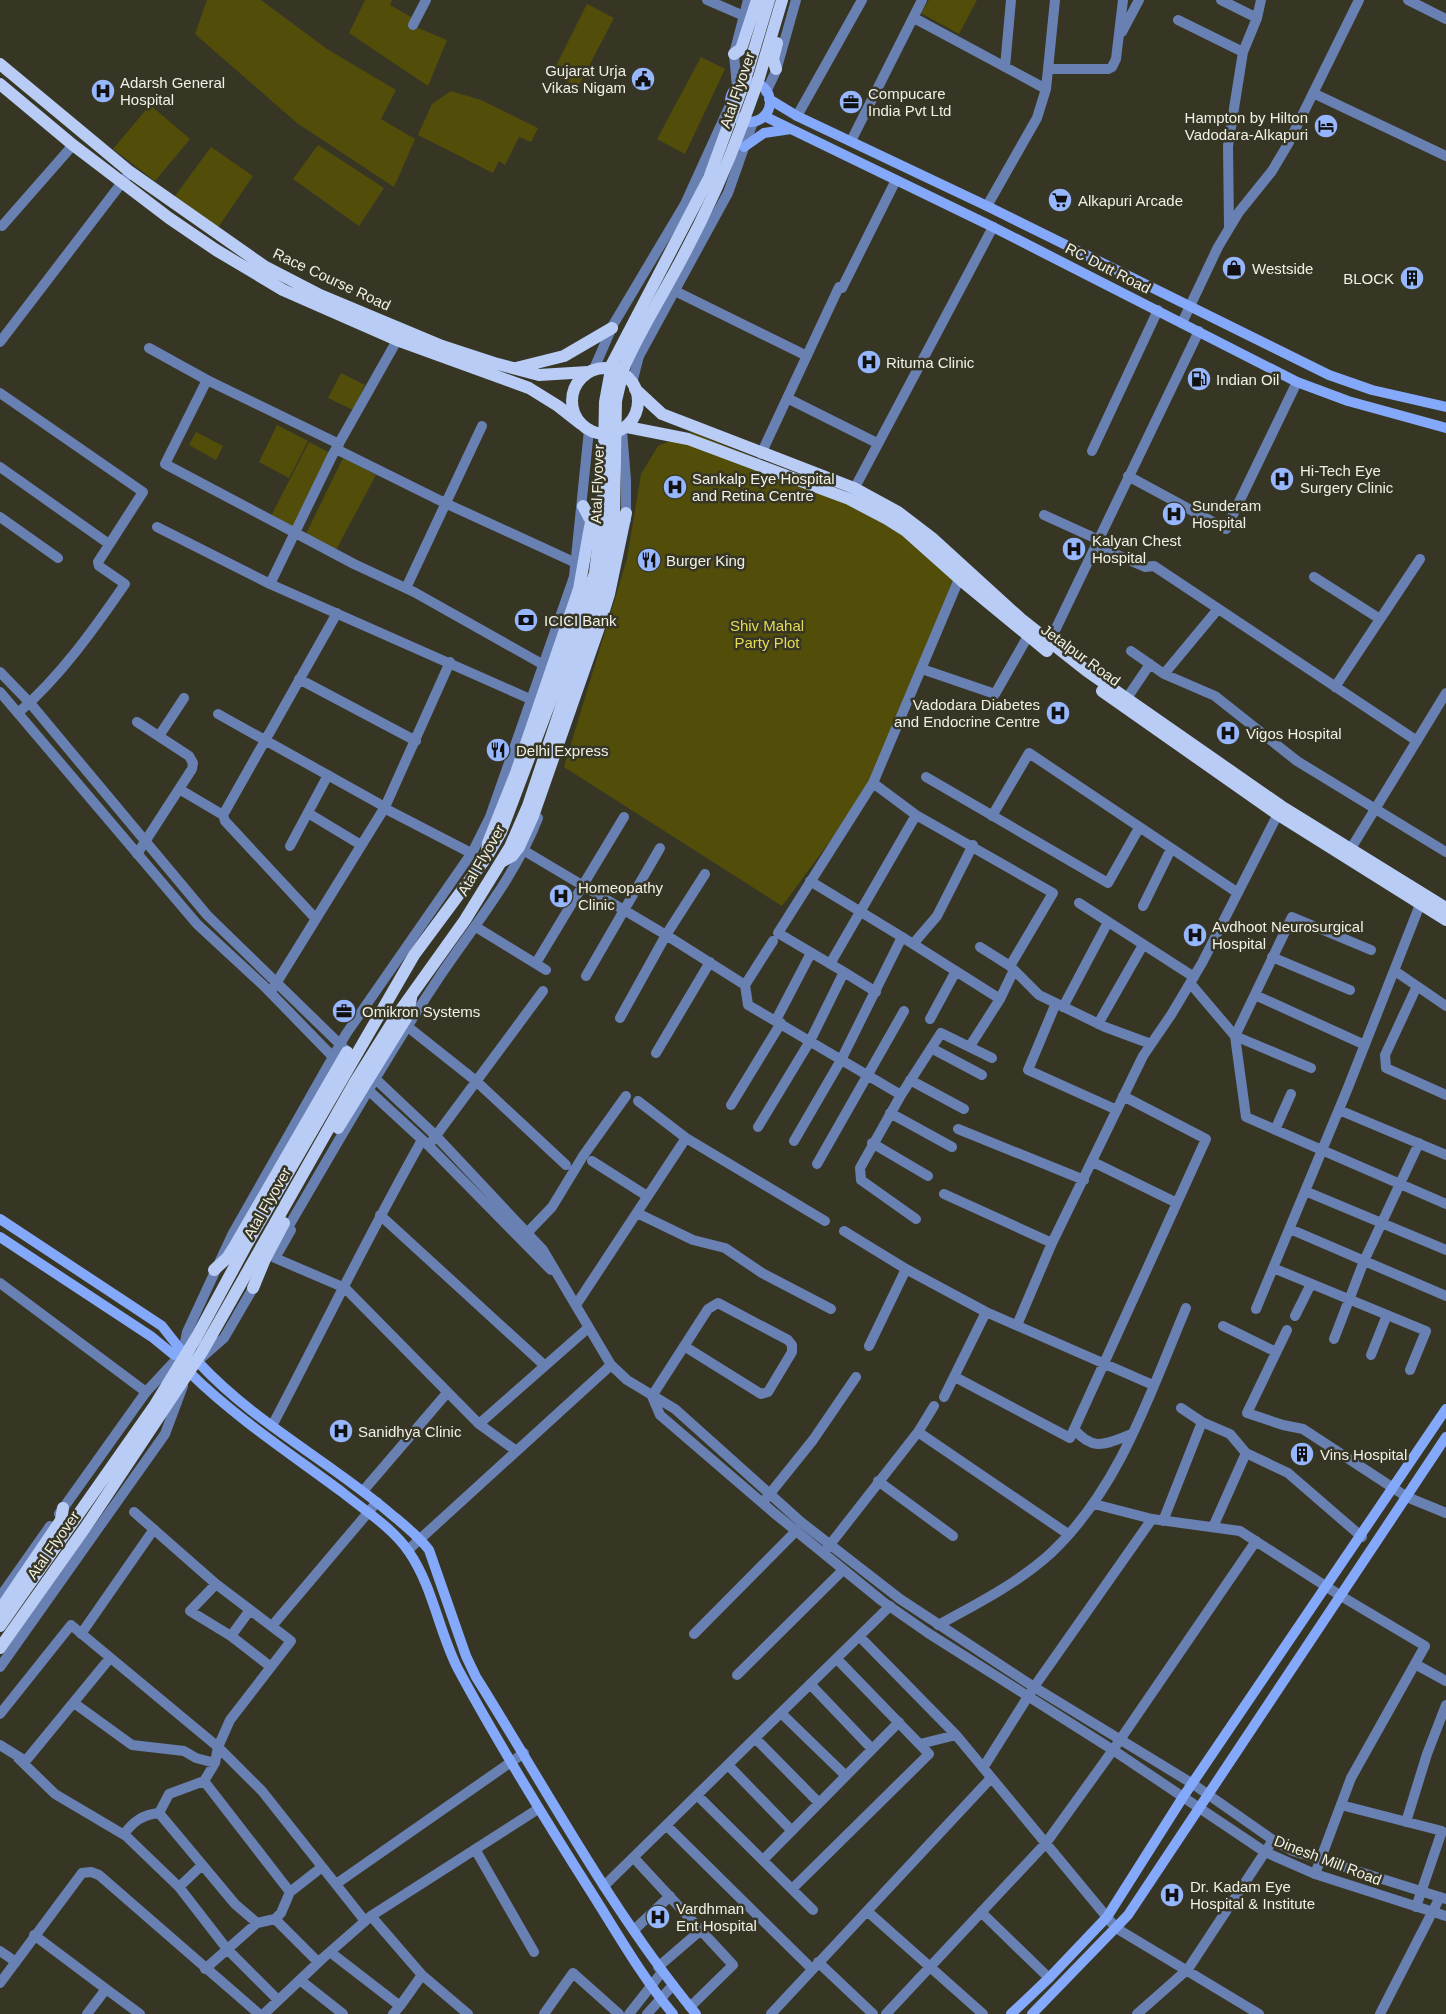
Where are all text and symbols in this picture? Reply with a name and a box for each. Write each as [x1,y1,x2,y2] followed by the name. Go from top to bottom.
[716,50,758,130] street label: Atal Flyover
[542,62,627,96] place label: Gujarat Urja Vikas Nigam
[630,66,656,92] public building icon: Gujarat Urja Vikas Nigam
[120,74,225,108] place label: Adarsh General Hospital
[90,78,116,104] hospital icon: Adarsh General Hospital
[868,85,951,119] place label: Compucare India Pvt Ltd
[838,89,864,115] office icon: Compucare India Pvt Ltd
[1185,109,1308,143] place label: Hampton by Hilton Vadodara-Alkapuri
[1313,113,1339,139] hotel icon: Hampton by Hilton Vadodara-Alkapuri
[1047,187,1073,213] supermarket icon: Alkapuri Arcade
[1078,192,1183,209] place label: Alkapuri Arcade
[1063,239,1153,297] street label: RC Dutt Road
[271,244,393,314] street label: Race Course Road
[1221,255,1247,281] shop icon: Westside
[1252,260,1313,277] place label: Westside
[1399,265,1425,291] building icon: BLOCK
[1343,270,1394,287] place label: BLOCK
[856,349,882,375] hospital icon: Rituma Clinic
[886,354,975,371] place label: Rituma Clinic
[1186,366,1212,392] fuel station icon: Indian Oil
[1216,371,1279,388] place label: Indian Oil
[587,444,607,524] street label: Atal Flyover
[1300,462,1394,496] place label: Hi-Tech Eye Surgery Clinic
[1269,466,1295,492] hospital icon: Hi-Tech Eye Surgery Clinic
[692,470,835,504] place label: Sankalp Eye Hospital and Retina Centre
[662,474,688,500] hospital icon: Sankalp Eye Hospital and Retina Centre
[1192,497,1261,531] place label: Sunderam Hospital
[1161,501,1187,527] hospital icon: Sunderam Hospital
[1092,532,1182,566] place label: Kalyan Chest Hospital
[1061,536,1087,562] hospital icon: Kalyan Chest Hospital
[636,547,662,573] restaurant icon: Burger King
[666,552,745,569] place label: Burger King
[513,607,539,633] bank icon: ICICI Bank
[544,612,617,629] place label: ICICI Bank
[730,617,804,651] park label: Shiv Mahal Party Plot
[1038,621,1124,689] street label: Jetalpur Road
[894,696,1040,730] place label: Vadodara Diabetes and Endocrine Centre
[1045,700,1071,726] hospital icon: Vadodara Diabetes and Endocrine Centre
[1215,720,1241,746] hospital icon: Vigos Hospital
[1246,725,1342,742] place label: Vigos Hospital
[485,737,511,763] restaurant icon: Delhi Express
[516,742,609,759] place label: Delhi Express
[454,821,508,899] street label: Atal Flyover
[578,879,664,913] place label: Homeopathy Clinic
[548,883,574,909] hospital icon: Homeopathy Clinic
[1212,918,1363,952] place label: Avdhoot Neurosurgical Hospital
[1182,922,1208,948] hospital icon: Avdhoot Neurosurgical Hospital
[331,998,357,1024] office icon: Omikron Systems
[362,1003,480,1020] place label: Omikron Systems
[240,1164,294,1242] street label: Atal Flyover
[328,1418,354,1444] hospital icon: Sanidhya Clinic
[358,1423,462,1440] place label: Sanidhya Clinic
[1289,1441,1315,1467] building icon: Vins Hospital
[1320,1446,1407,1463] place label: Vins Hospital
[23,1508,83,1582] street label: Atal Flyover
[1272,1832,1384,1888] street label: Dinesh Mill Road
[1190,1878,1315,1912] place label: Dr. Kadam Eye Hospital & Institute
[1159,1882,1185,1908] hospital icon: Dr. Kadam Eye Hospital & Institute
[676,1900,757,1934] place label: Vardhman Ent Hospital
[645,1904,671,1930] hospital icon: Vardhman Ent Hospital

